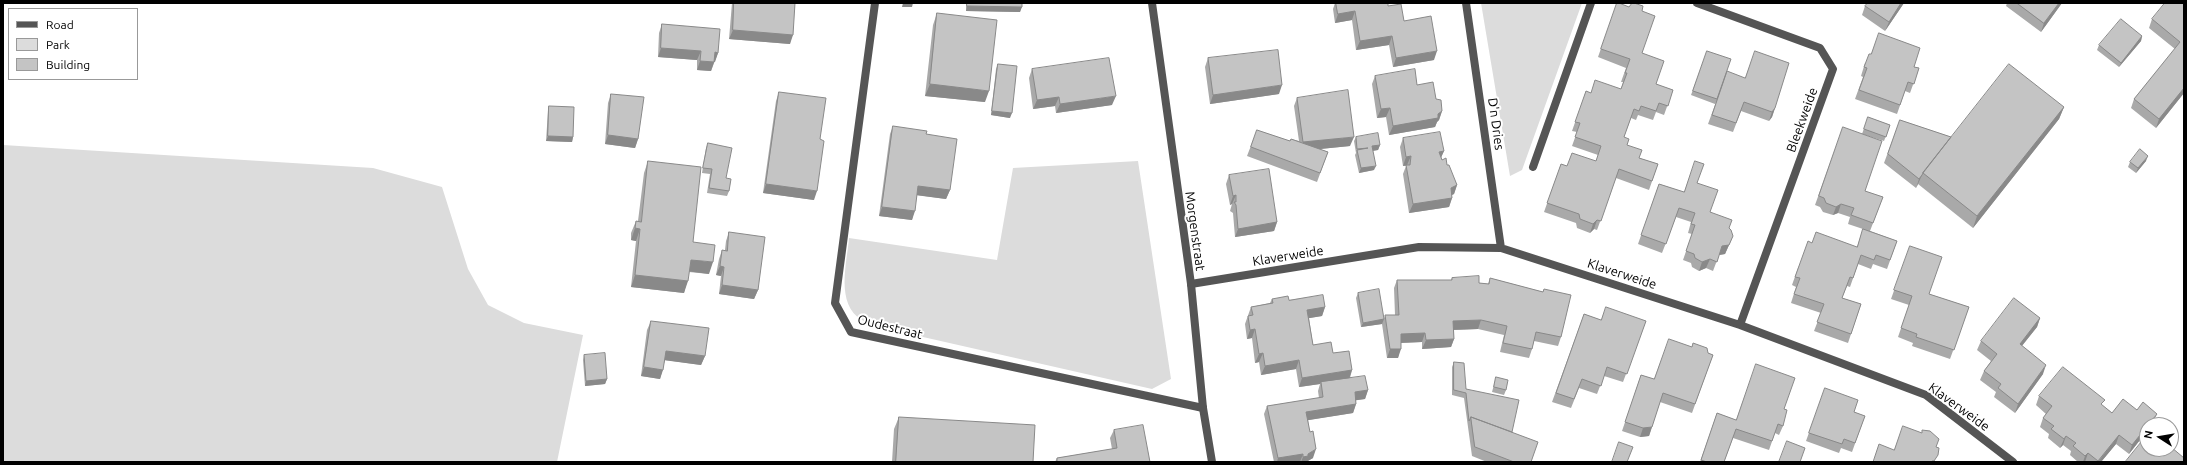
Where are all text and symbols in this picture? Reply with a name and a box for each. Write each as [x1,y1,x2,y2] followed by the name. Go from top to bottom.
[8,8,138,80] legend
[46,18,74,31] text: Road
[46,38,70,51] text: Park
[46,58,90,71] text: Building
[1783,85,1821,155] street label: Bleekweide
[1485,97,1507,151] street label: D'n Dries
[1182,190,1208,272] street label: Morgenstraat
[1251,243,1325,269] street label: Klaverweide
[1585,255,1659,293] street label: Klaverweide
[856,311,924,343] street label: Oudestraat
[1925,380,1993,434] street label: Klaverweide
[2139,417,2179,457] north arrow
[2142,429,2155,440] text: N

